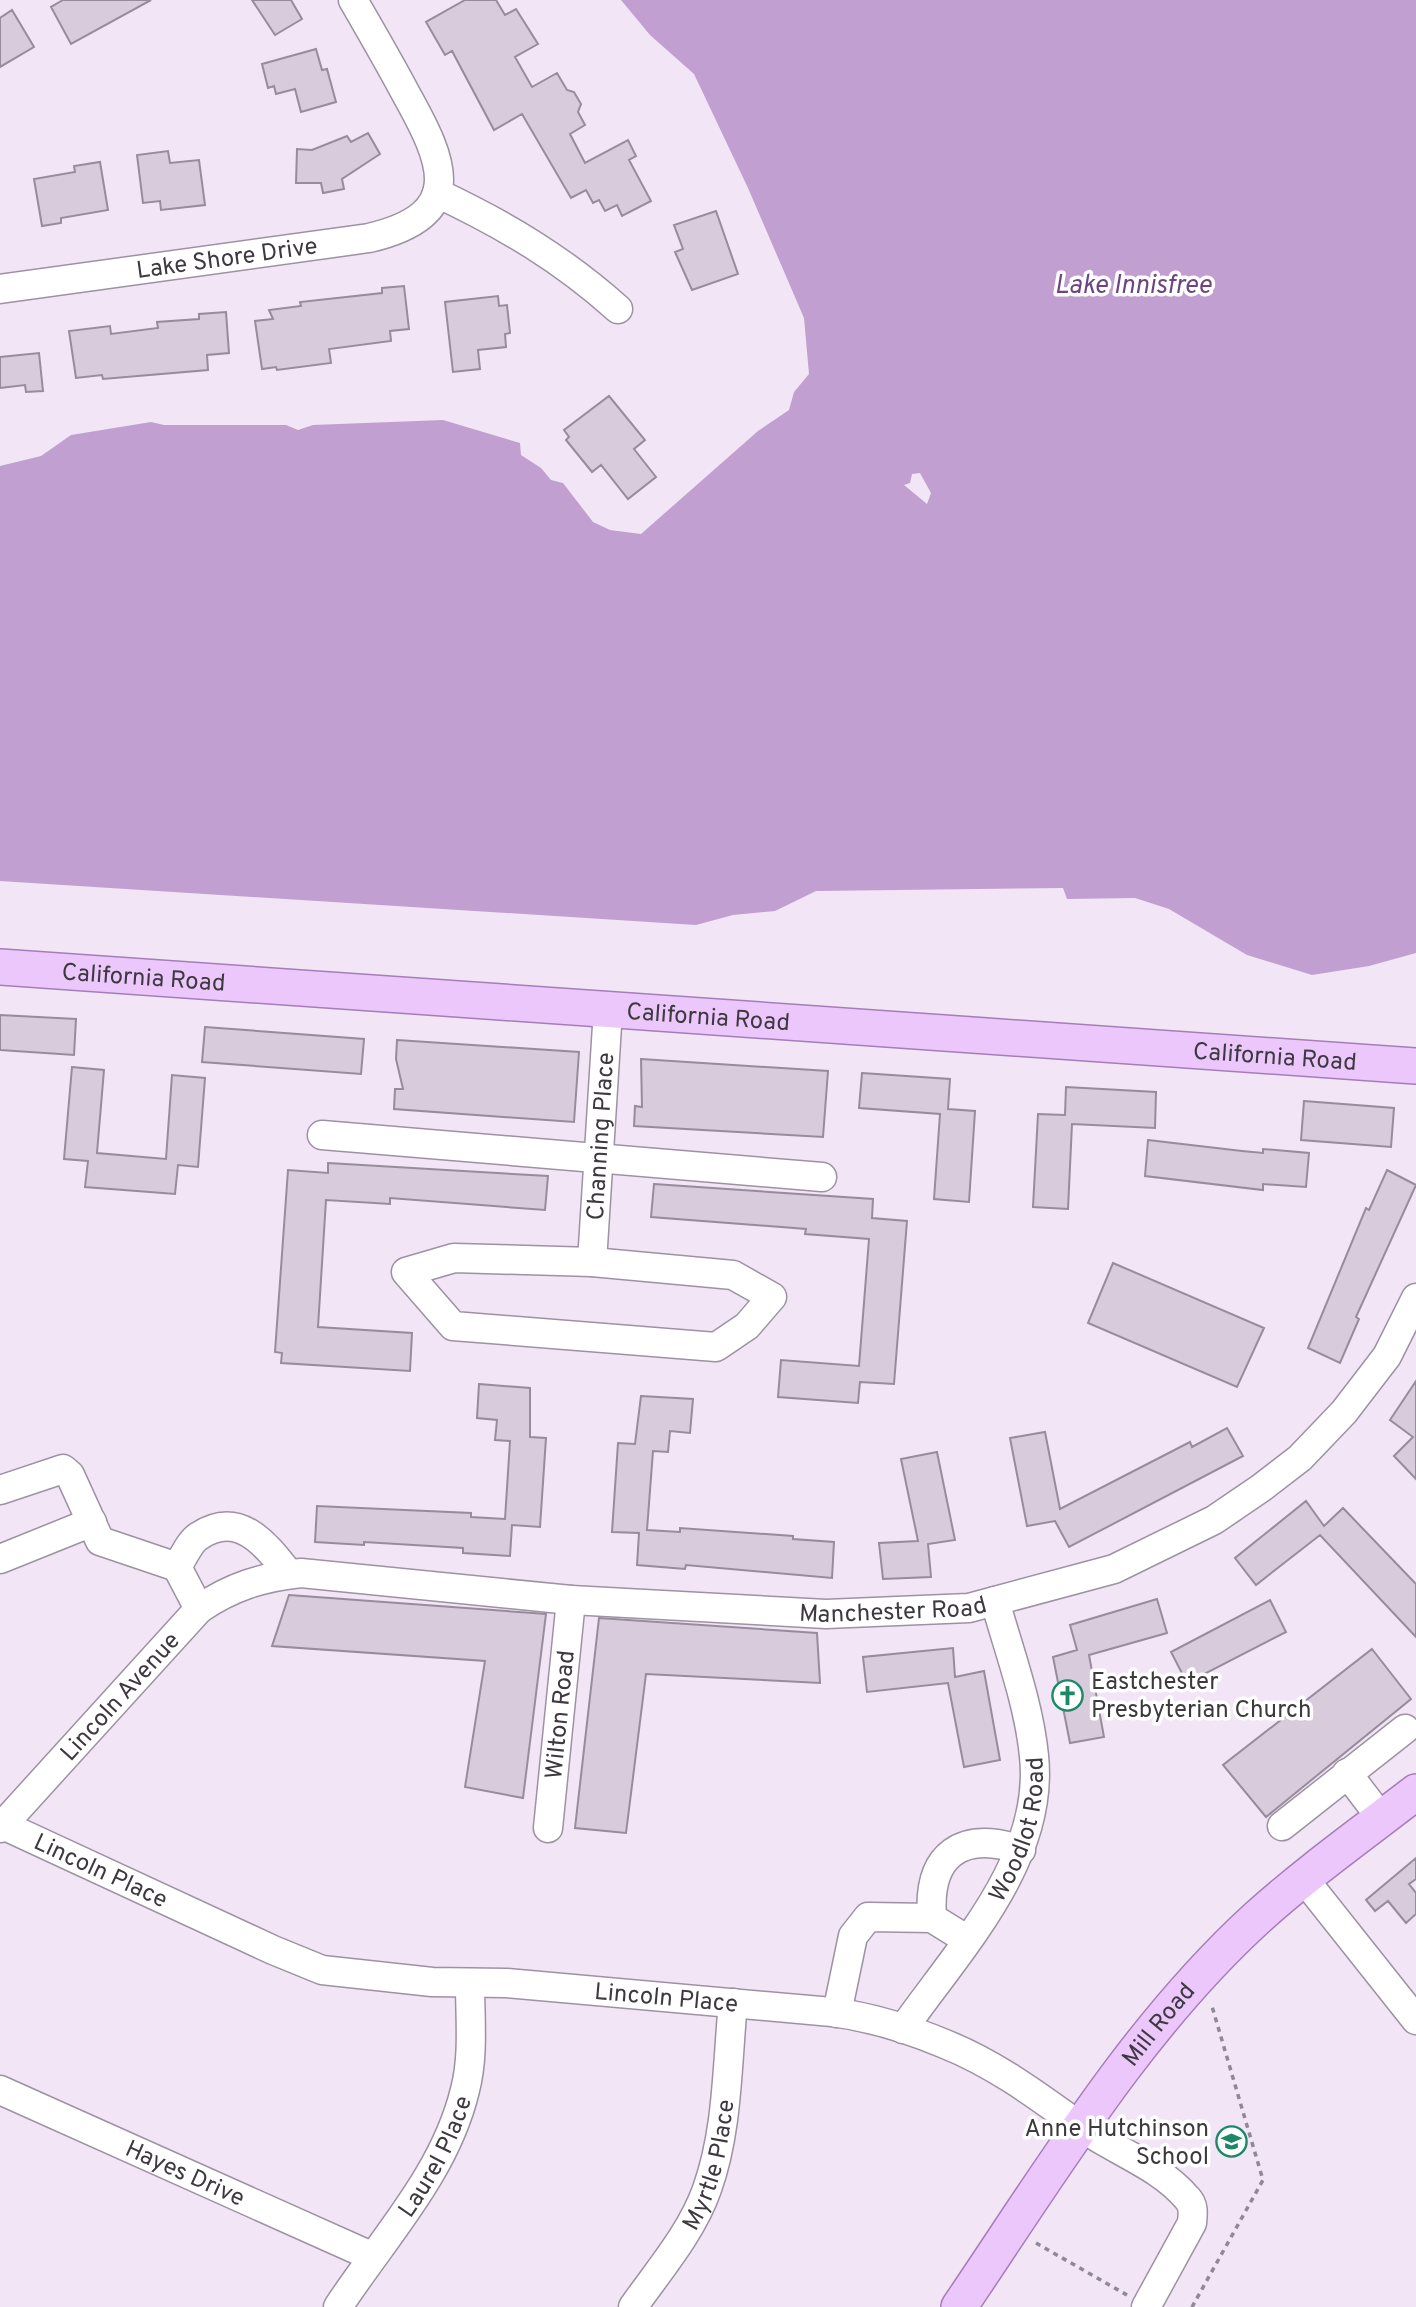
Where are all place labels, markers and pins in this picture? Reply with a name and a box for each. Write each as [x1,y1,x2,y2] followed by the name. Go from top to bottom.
[1091,1668,1311,1726] place label: Eastchester Presbyterian Church
[1051,1678,1085,1712] church icon: Eastchester Presbyterian Church
[1024,2115,1209,2173] place label: Anne Hutchinson School
[1215,2125,1249,2159] school or university icon: Anne Hutchinson School

